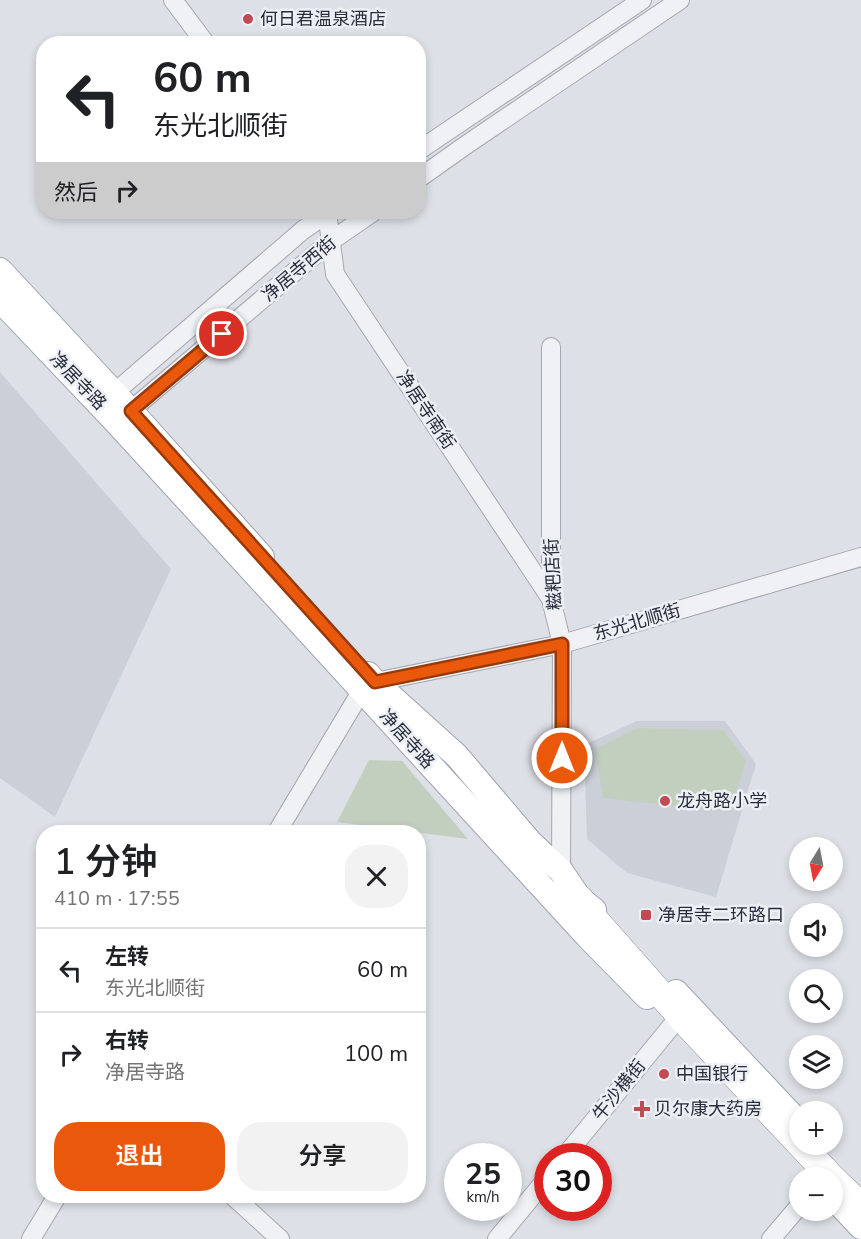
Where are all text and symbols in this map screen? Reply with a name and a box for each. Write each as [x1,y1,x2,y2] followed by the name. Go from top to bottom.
[260,7,386,31] place label: 何日君温泉酒店
[241,12,255,26] marker: 何日君温泉酒店
[153,50,252,107] text: 60 m
[54,60,132,138] icon: left
[153,108,288,145] text: 东光北顺街
[110,174,143,207] icon: right
[54,178,98,208] text: 然后
[257,231,341,307] street label: 净居寺西街
[196,308,247,359] pin
[205,317,238,350] icon: arrive
[44,347,112,415] street label: 净居寺路
[391,366,461,454] street label: 净居寺南街
[539,537,567,611] street label: 糍粑店街
[590,598,684,646] street label: 东光北顺街
[374,704,440,774] street label: 净居寺路
[530,726,594,790] position arrow
[677,789,767,813] place label: 龙舟路小学
[658,794,672,808] marker: 龙舟路小学
[789,837,843,891] north arrow
[789,837,843,1221] map controls
[54,838,157,887] text: 1 分钟
[345,845,408,908] button: close
[54,885,180,912] text: 410 m · 17:55
[658,903,784,927] place label: 净居寺二环路口
[789,903,843,957] button: sound
[639,908,653,922] marker: 净居寺二环路口
[105,942,149,972] text: 左转
[54,954,87,987] icon: left
[357,955,408,985] text: 60 m
[789,969,843,1023] button: search
[105,975,205,1002] text: 东光北顺街
[105,1026,149,1056] text: 右转
[789,1035,843,1089] button: layers
[54,1038,87,1071] icon: right
[344,1039,408,1069] text: 100 m
[587,1054,651,1126] street label: 牛沙横街
[105,1059,185,1086] text: 净居寺路
[676,1062,748,1086] place label: 中国银行
[657,1067,671,1081] marker: 中国银行
[654,1097,762,1121] place label: 贝尔康大药房
[789,1101,843,1155] button: +
[635,1102,649,1116] marker: 贝尔康大药房
[54,1122,225,1191] button: 退出
[237,1122,408,1191] button: 分享
[534,1143,612,1221] speed limit sign: 30
[465,1154,501,1195] text: 25
[789,1167,843,1221] button: −
[466,1187,500,1207] text: km/h

